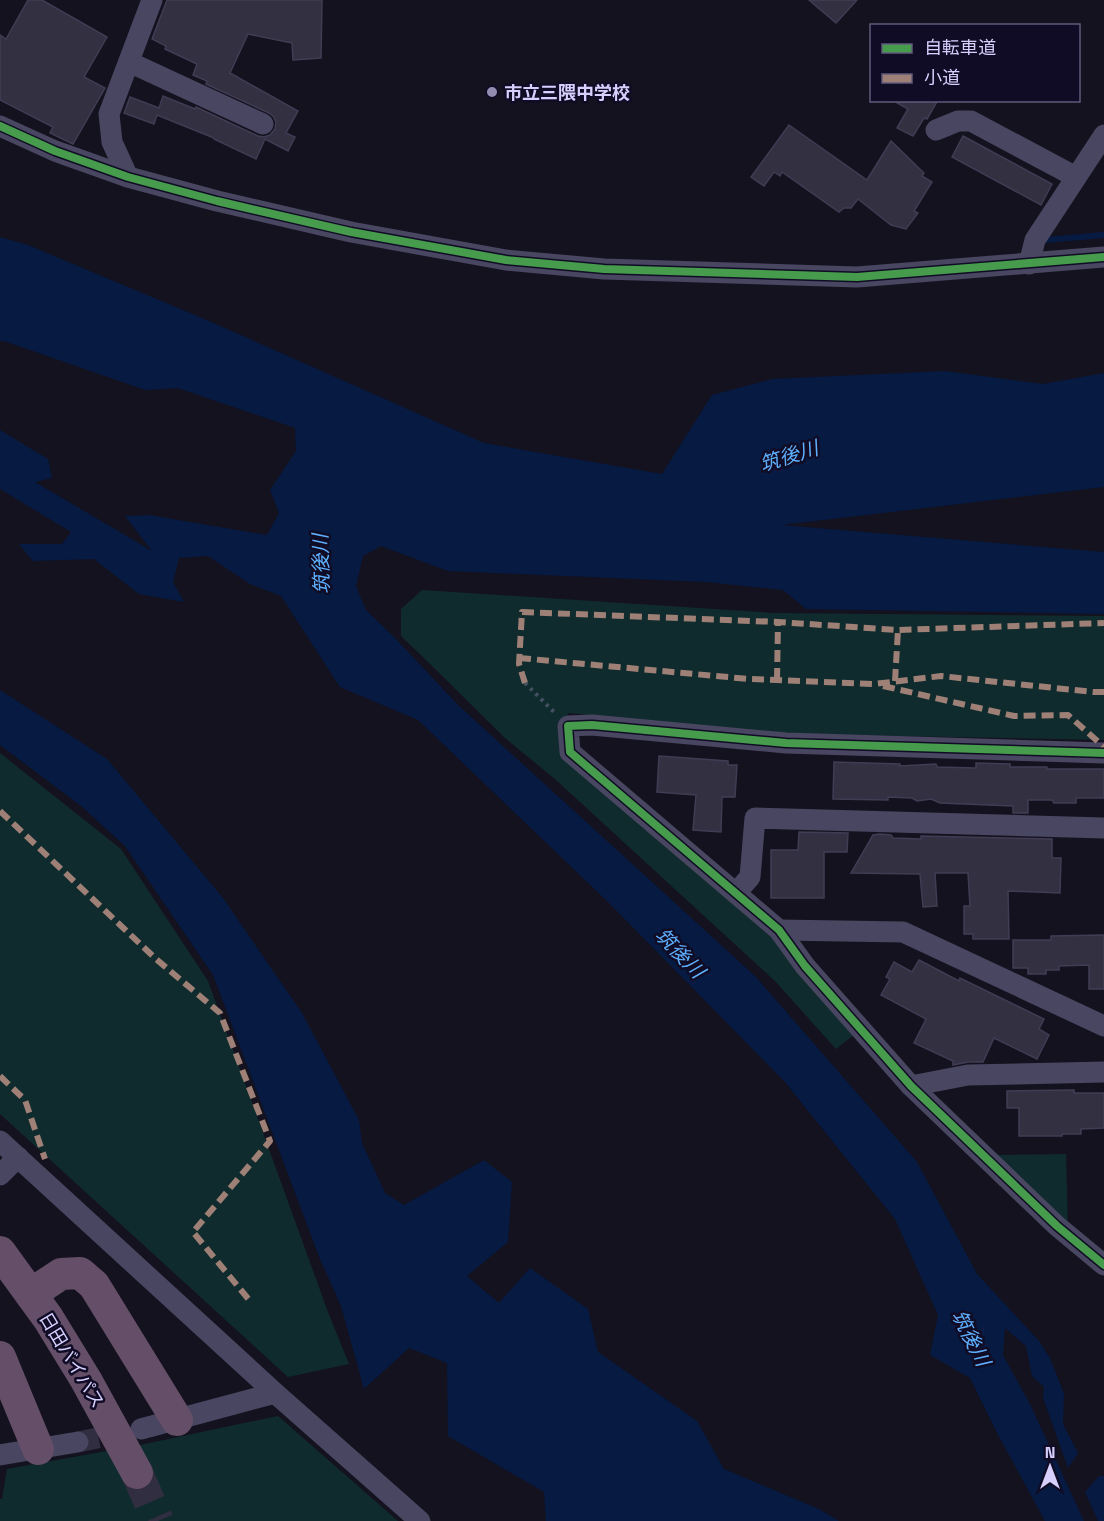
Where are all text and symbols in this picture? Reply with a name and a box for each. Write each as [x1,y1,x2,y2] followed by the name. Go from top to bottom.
[870,24,1080,102] legend
[924,36,996,59] text: 自転車道
[924,66,960,89] text: 小道
[504,81,630,104] place label: 市立三隈中学校
[485,85,499,99] marker: 市立三隈中学校
[757,434,823,477] water label: 筑後川
[307,532,335,594] water label: 筑後川
[650,922,712,985] water label: 筑後川
[946,1305,997,1372] water label: 筑後川
[34,1308,110,1412] street label: 日田バイパス
[1020,1437,1080,1497] north arrow
[1045,1442,1055,1463] text: N

